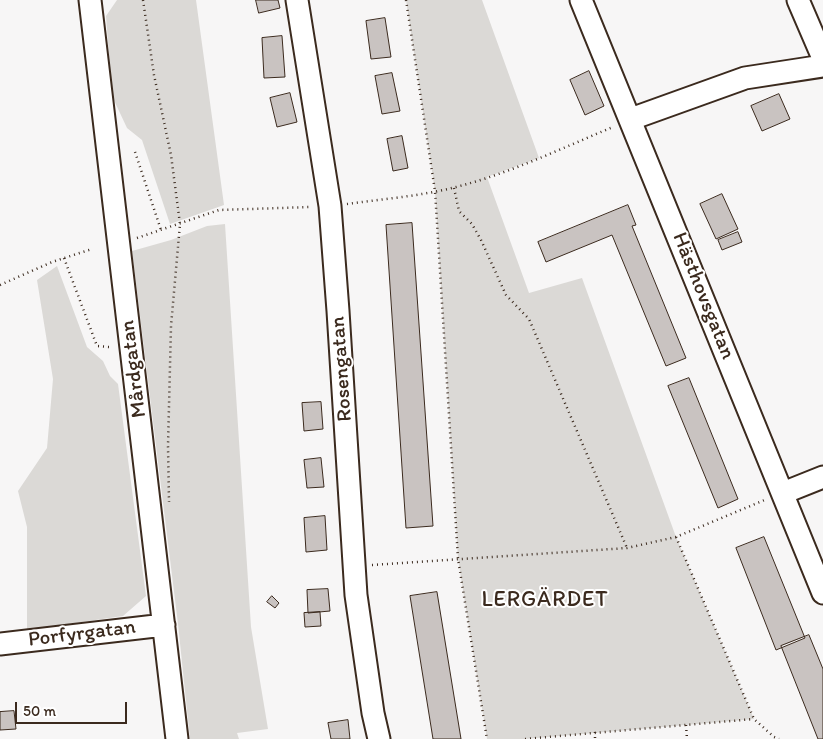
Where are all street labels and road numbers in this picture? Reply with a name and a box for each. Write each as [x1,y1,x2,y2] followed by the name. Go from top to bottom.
[666,229,740,363] street label: Hästhovsgatan
[326,315,358,423] street label: Rosengatan
[116,319,152,419] street label: Mårdgatan
[27,615,137,653] street label: Porfyrgatan

